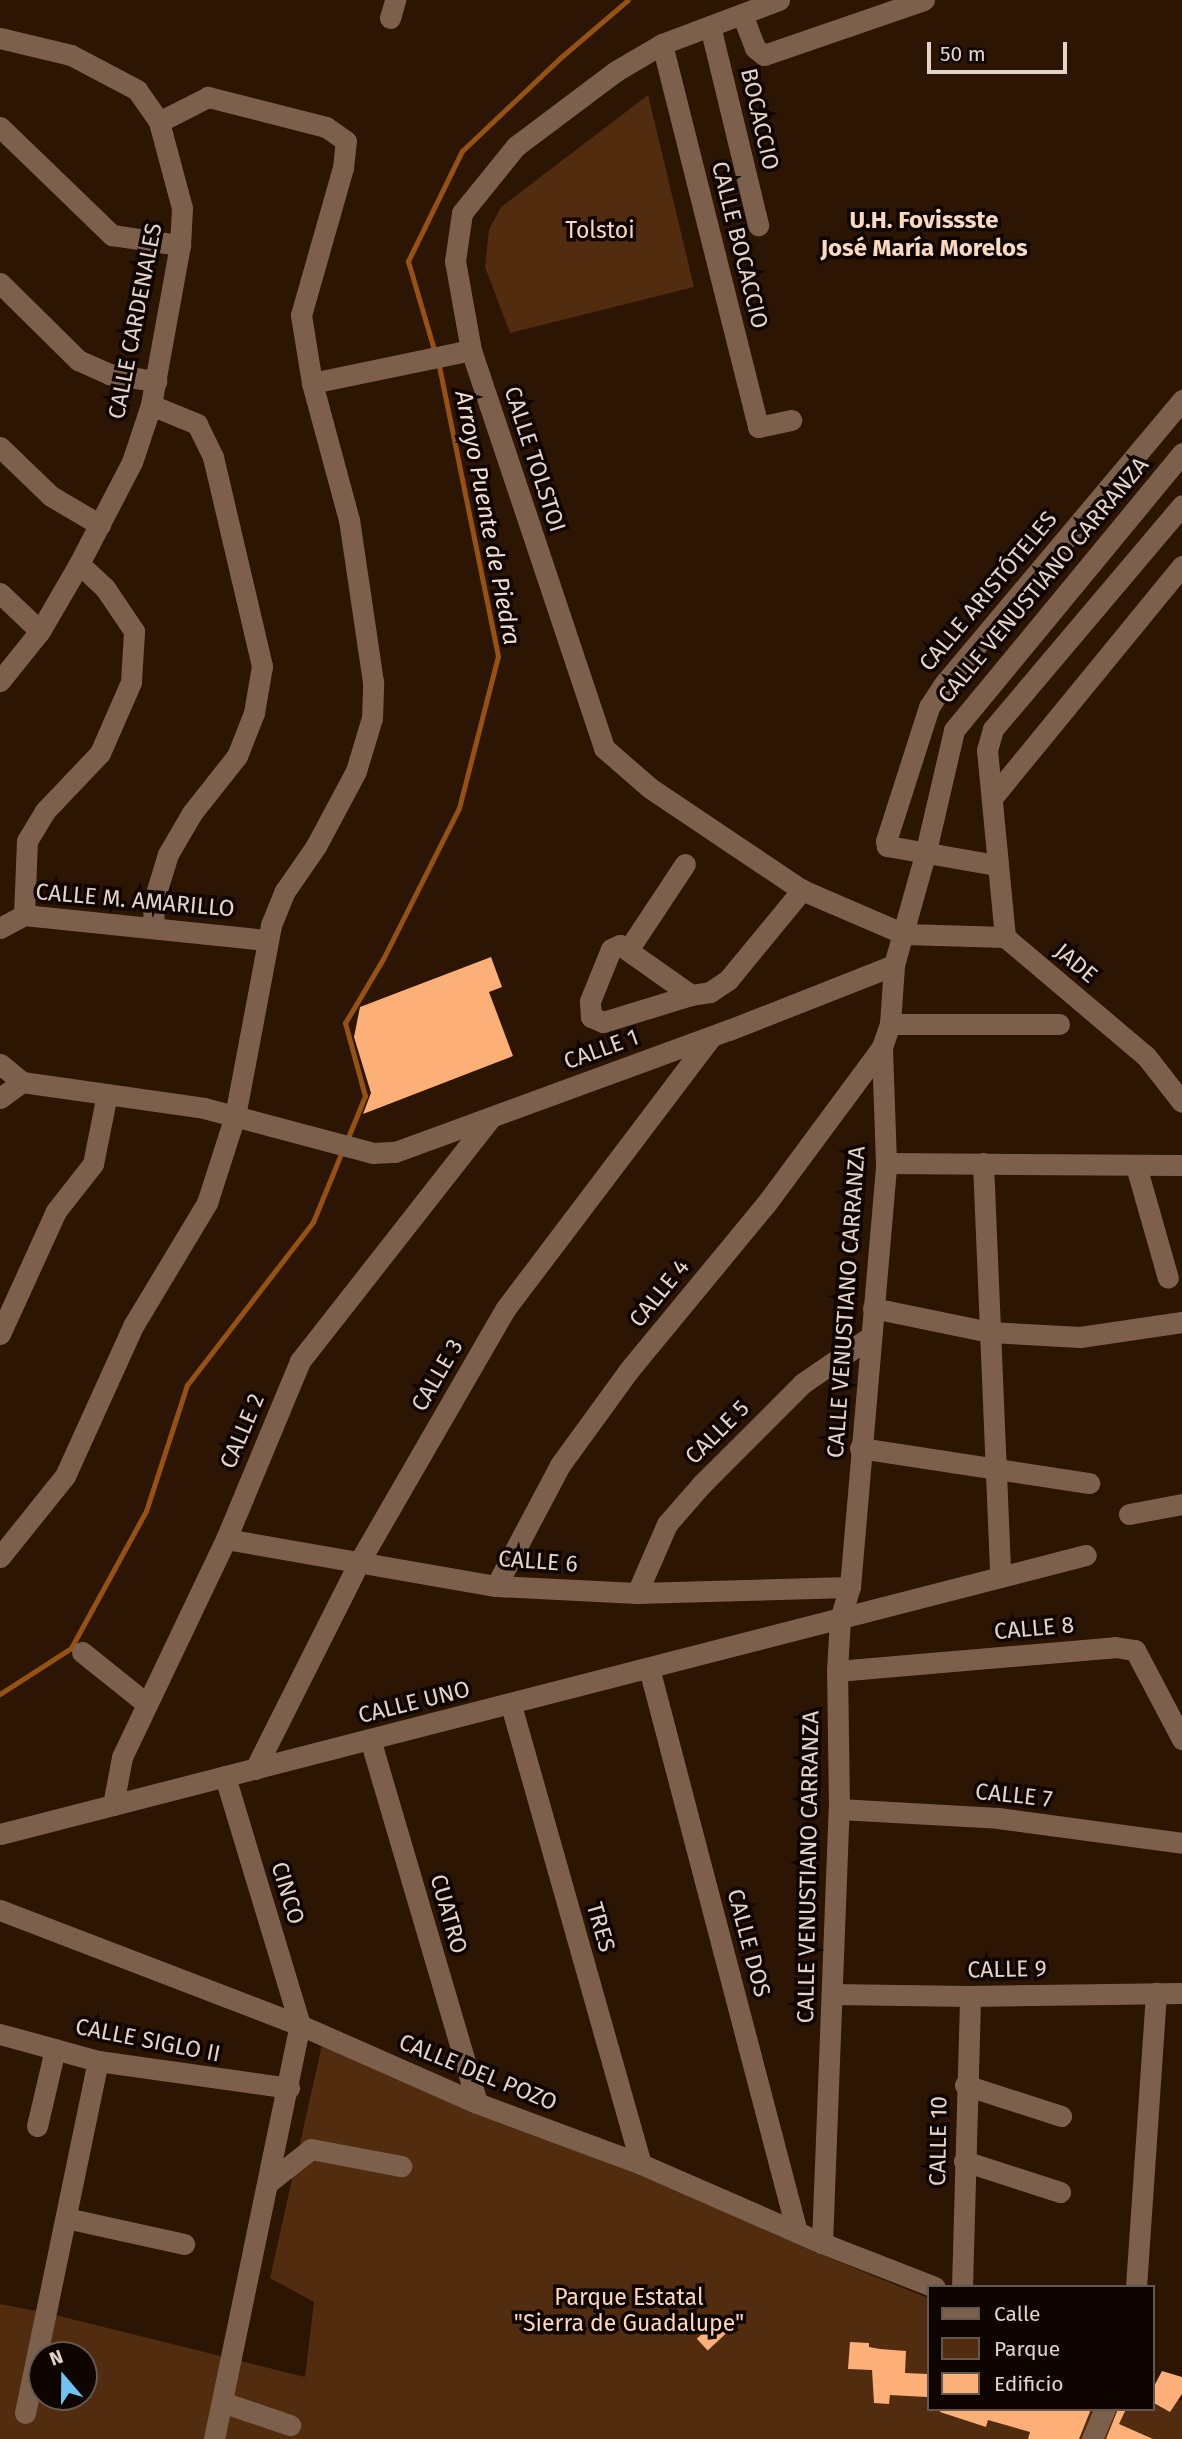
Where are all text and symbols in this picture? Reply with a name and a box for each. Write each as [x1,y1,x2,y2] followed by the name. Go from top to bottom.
[930,28,1070,72] scale bar
[940,41,986,67] text: 50 m
[735,65,785,173] street label: BOCACCIO
[706,159,774,331] street label: CALLE BOCACCIO
[820,207,1028,263] district label: U.H. Fovissste José María Morelos
[565,216,635,244] park label: Tolstoi
[102,220,168,422] street label: CALLE CARDENALES
[498,383,572,535] street label: CALLE TOLSTOI
[448,389,526,647] water label: Arroyo Puente de Piedra
[932,451,1154,709] street label: CALLE VENUSTIANO CARRANZA
[913,506,1063,676] street label: CALLE ARISTÓTELES
[34,878,236,922] street label: CALLE M. AMARILLO
[1049,937,1103,989] street label: JADE
[560,1023,642,1075] street label: CALLE 1
[821,1145,871,1459] street label: CALLE VENUSTIANO CARRANZA
[623,1253,695,1333] street label: CALLE 4
[405,1334,469,1416] street label: CALLE 3
[214,1389,270,1473] street label: CALLE 2
[679,1394,755,1470] street label: CALLE 5
[497,1544,579,1578] street label: CALLE 6
[993,1611,1075,1645] street label: CALLE 8
[355,1675,473,1729] street label: CALLE UNO
[791,1710,825,2024] street label: CALLE VENUSTIANO CARRANZA
[974,1777,1054,1813] street label: CALLE 7
[265,1859,311,1927] street label: CINCO
[425,1871,473,1957] street label: CUATRO
[721,1886,777,2000] street label: CALLE DOS
[581,1899,621,1955] street label: TRES
[967,1955,1047,1983] street label: CALLE 9
[73,2012,223,2068] street label: CALLE SIGLO II
[395,2028,561,2116] street label: CALLE DEL POZO
[923,2096,953,2186] street label: CALLE 10
[514,2283,744,2337] park label: Parque Estatal "Sierra de Guadalupe"
[926,2285,1154,2411] legend
[994,2301,1040,2327] text: Calle
[994,2336,1060,2362] text: Parque
[28,2341,98,2411] north arrow
[46,2345,66,2371] text: N
[994,2371,1064,2397] text: Edificio

